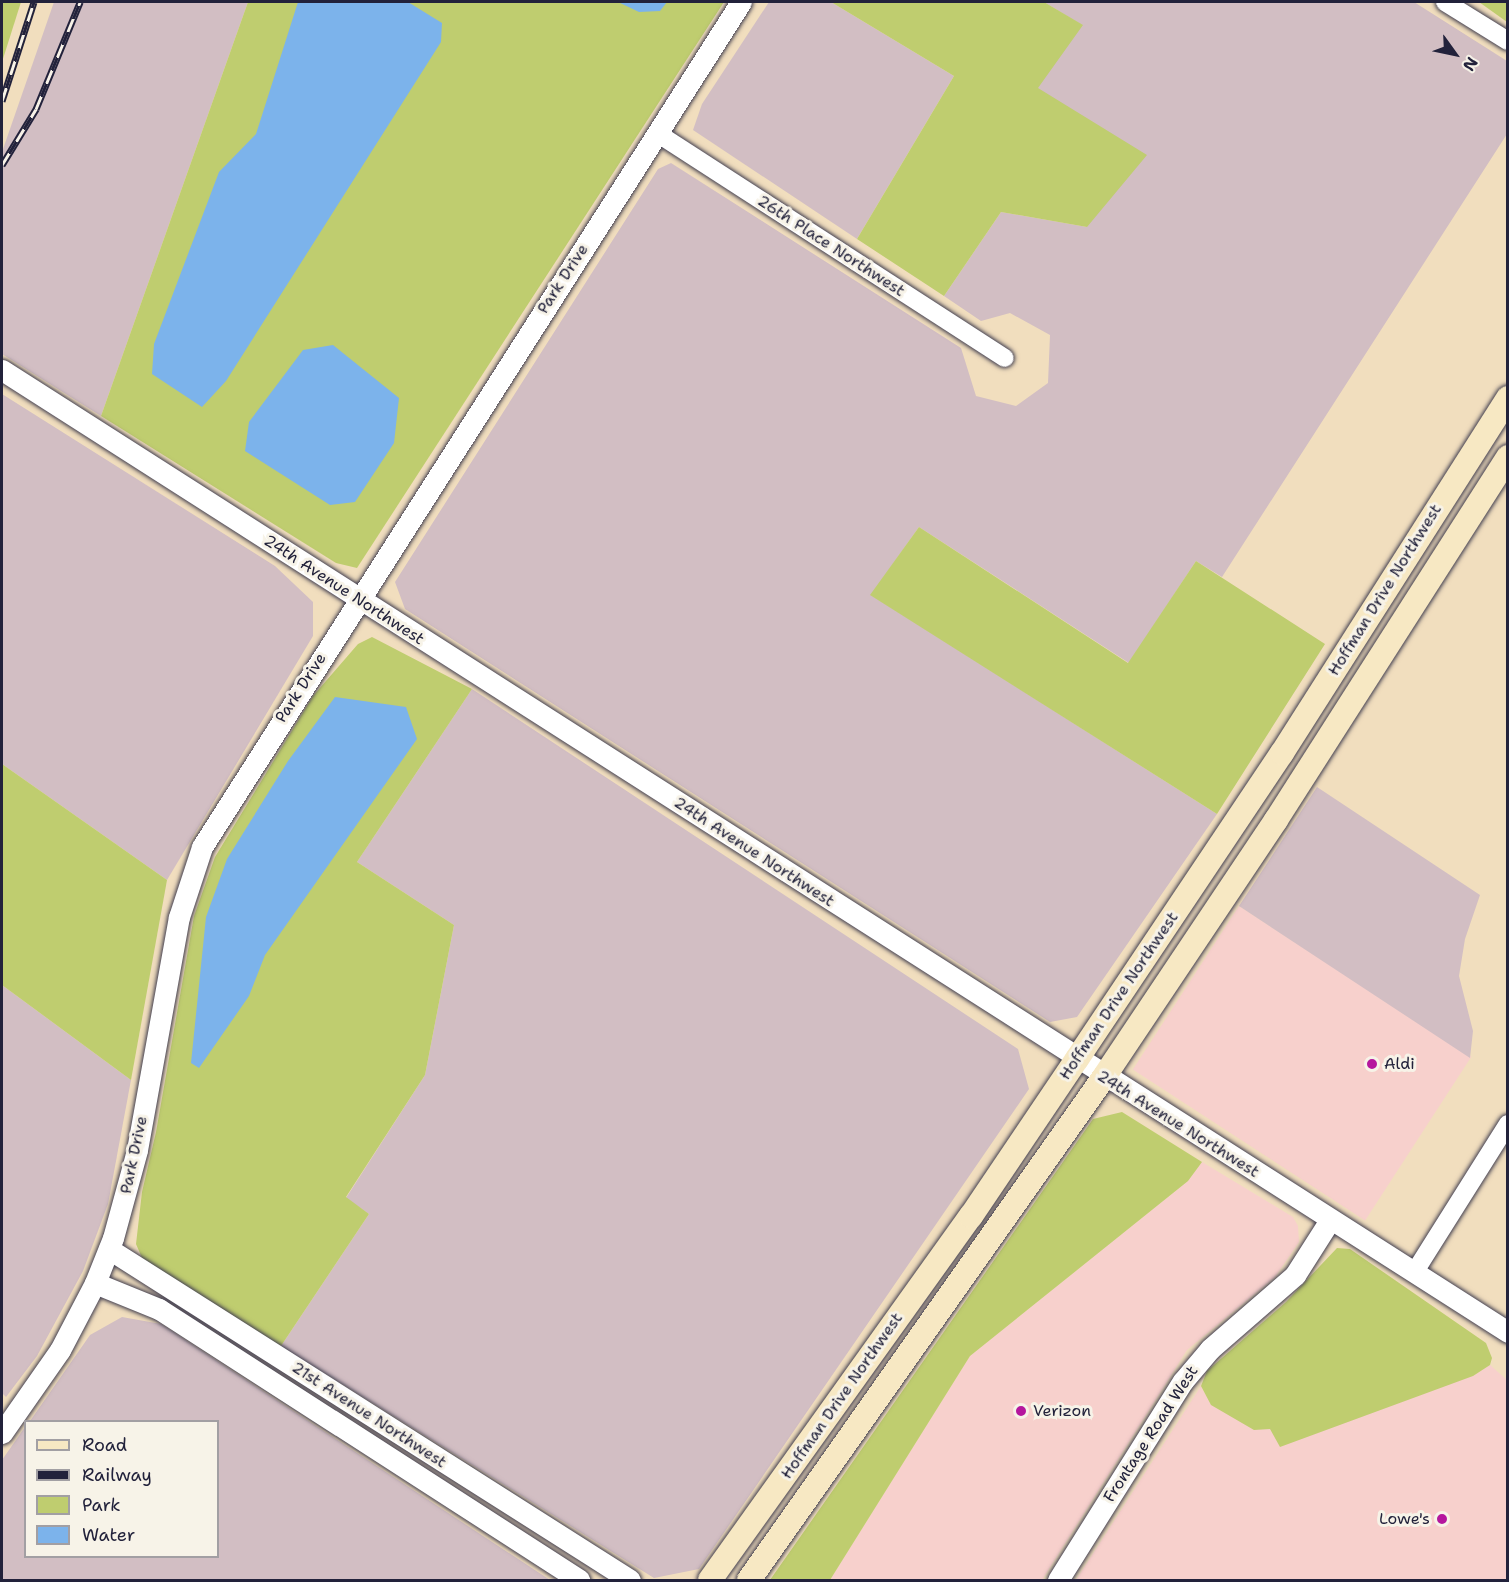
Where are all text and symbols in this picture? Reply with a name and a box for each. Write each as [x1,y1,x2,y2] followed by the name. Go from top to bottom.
[1425,24,1485,84] north arrow
[1458,53,1483,75] text: N
[754,191,908,301] street label: 26th Place Northwest
[533,241,593,317] street label: Park Drive
[1324,501,1446,679] street label: Hoffman Drive Northwest
[260,531,428,649] street label: 24th Avenue Northwest
[271,650,331,726] street label: Park Drive
[670,793,838,911] street label: 24th Avenue Northwest
[1056,908,1182,1084] street label: Hoffman Drive Northwest
[1384,1054,1415,1074] place label: Aldi
[1365,1057,1379,1071] marker: Aldi
[1093,1066,1263,1182] street label: 24th Avenue Northwest
[116,1114,152,1196] street label: Park Drive
[777,1309,907,1483] street label: Hoffman Drive Northwest
[288,1358,450,1472] street label: 21st Avenue Northwest
[1100,1362,1202,1506] street label: Frontage Road West
[1033,1401,1091,1421] place label: Verizon
[1014,1404,1028,1418] marker: Verizon
[24,1420,219,1558] legend
[82,1433,127,1457] text: Road
[82,1463,152,1487] text: Railway
[82,1493,121,1517] text: Park
[1379,1509,1430,1529] place label: Lowe's
[1435,1512,1449,1526] marker: Lowe's
[82,1523,135,1547] text: Water

